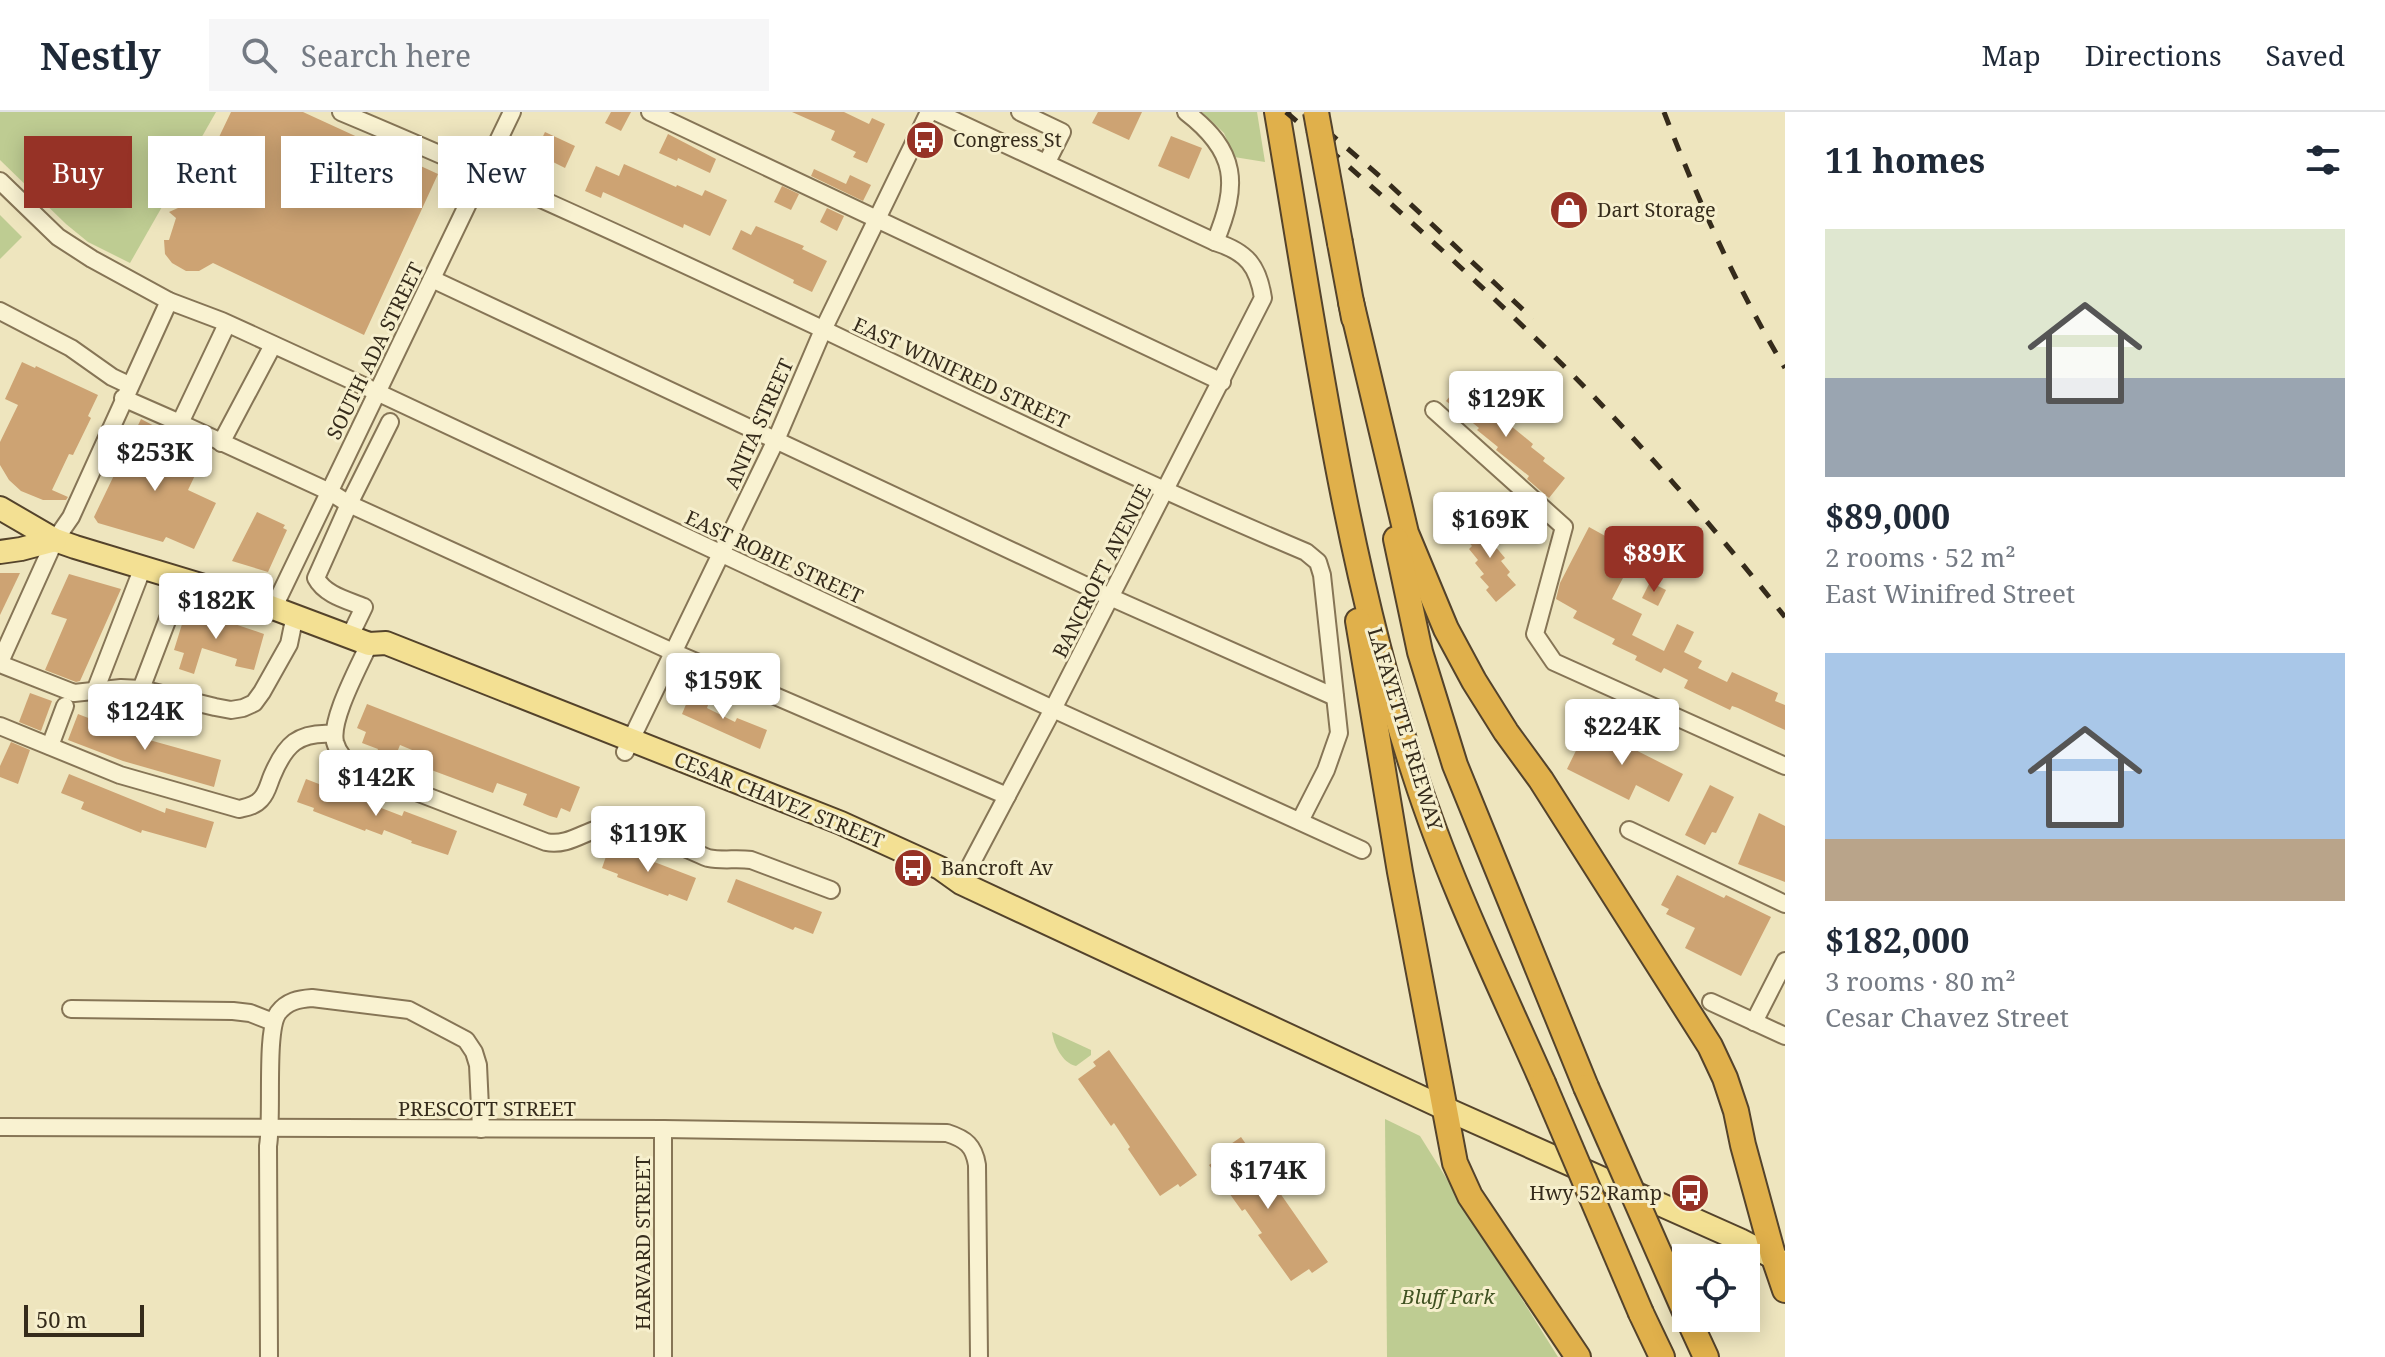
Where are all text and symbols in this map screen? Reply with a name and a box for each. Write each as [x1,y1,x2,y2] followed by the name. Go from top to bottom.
[209,19,769,91] search box
[40,29,161,81] text: Nestly
[237,33,281,77] icon: search
[301,35,471,76] text: Search here
[1981,36,2041,74] text: Map
[2085,36,2222,74] text: Directions
[2266,36,2345,74] text: Saved
[904,119,946,161] bus stop icon: Congress St
[953,126,1062,153] place label: Congress St
[24,136,132,208] chip: Buy
[148,136,265,208] chip: Rent
[281,136,422,208] chip: Filters
[438,136,554,208] chip: New
[1825,137,1985,183] text: 11 homes
[2301,138,2345,182] icon: filters
[1548,189,1590,231] shop icon: Dart Storage
[1597,196,1716,223] place label: Dart Storage
[320,258,429,444] street label: SOUTH ADA STREET
[2013,281,2157,425] icon: home
[849,311,1074,435] street label: EAST WINIFRED STREET
[718,354,799,493] street label: ANITA STREET
[1450,371,1562,439] pin: $129K
[1467,379,1545,415] text: $129K
[99,425,211,493] pin: $253K
[116,433,194,469] text: $253K
[1046,479,1157,662] street label: BANCROFT AVENUE
[1434,492,1546,560] pin: $169K
[1825,493,1950,539] text: $89,000
[1451,500,1529,536] text: $169K
[681,503,867,610] street label: EAST ROBIE STREET
[1607,526,1701,594] pin: $89K
[1622,534,1686,570] text: $89K
[1825,539,2016,575] text: 2 rooms · 52 m²
[160,573,272,641] pin: $182K
[1825,575,2075,611] text: East Winifred Street
[177,581,255,617] text: $182K
[1362,624,1449,834] street label: LAFAYETTE FREEWAY
[667,653,779,721] pin: $159K
[684,661,762,697] text: $159K
[89,684,201,752] pin: $124K
[106,692,184,728] text: $124K
[1566,699,1678,767] pin: $224K
[2013,705,2157,849] icon: home
[1583,707,1661,743] text: $224K
[670,745,888,854] street label: CESAR CHAVEZ STREET
[320,750,432,818] pin: $142K
[337,758,415,794] text: $142K
[592,806,704,874] pin: $119K
[609,814,687,850] text: $119K
[892,847,934,889] bus stop icon: Bancroft Av
[941,854,1054,881] place label: Bancroft Av
[1825,917,1969,963] text: $182,000
[1825,963,2016,999] text: 3 rooms · 80 m²
[1825,999,2069,1035] text: Cesar Chavez Street
[398,1095,576,1122] street label: PRESCOTT STREET
[1212,1143,1324,1211] pin: $174K
[1229,1151,1307,1187] text: $174K
[629,1156,656,1330] street label: HARVARD STREET
[1669,1172,1711,1214] bus stop icon: Hwy 52 Ramp
[1529,1179,1662,1206] place label: Hwy 52 Ramp
[1672,1244,1760,1332] map controls
[1672,1244,1760,1332] button: locate
[1400,1283,1495,1310] park label: Bluff Park
[24,1301,144,1337] scale bar
[36,1304,87,1334] text: 50 m

